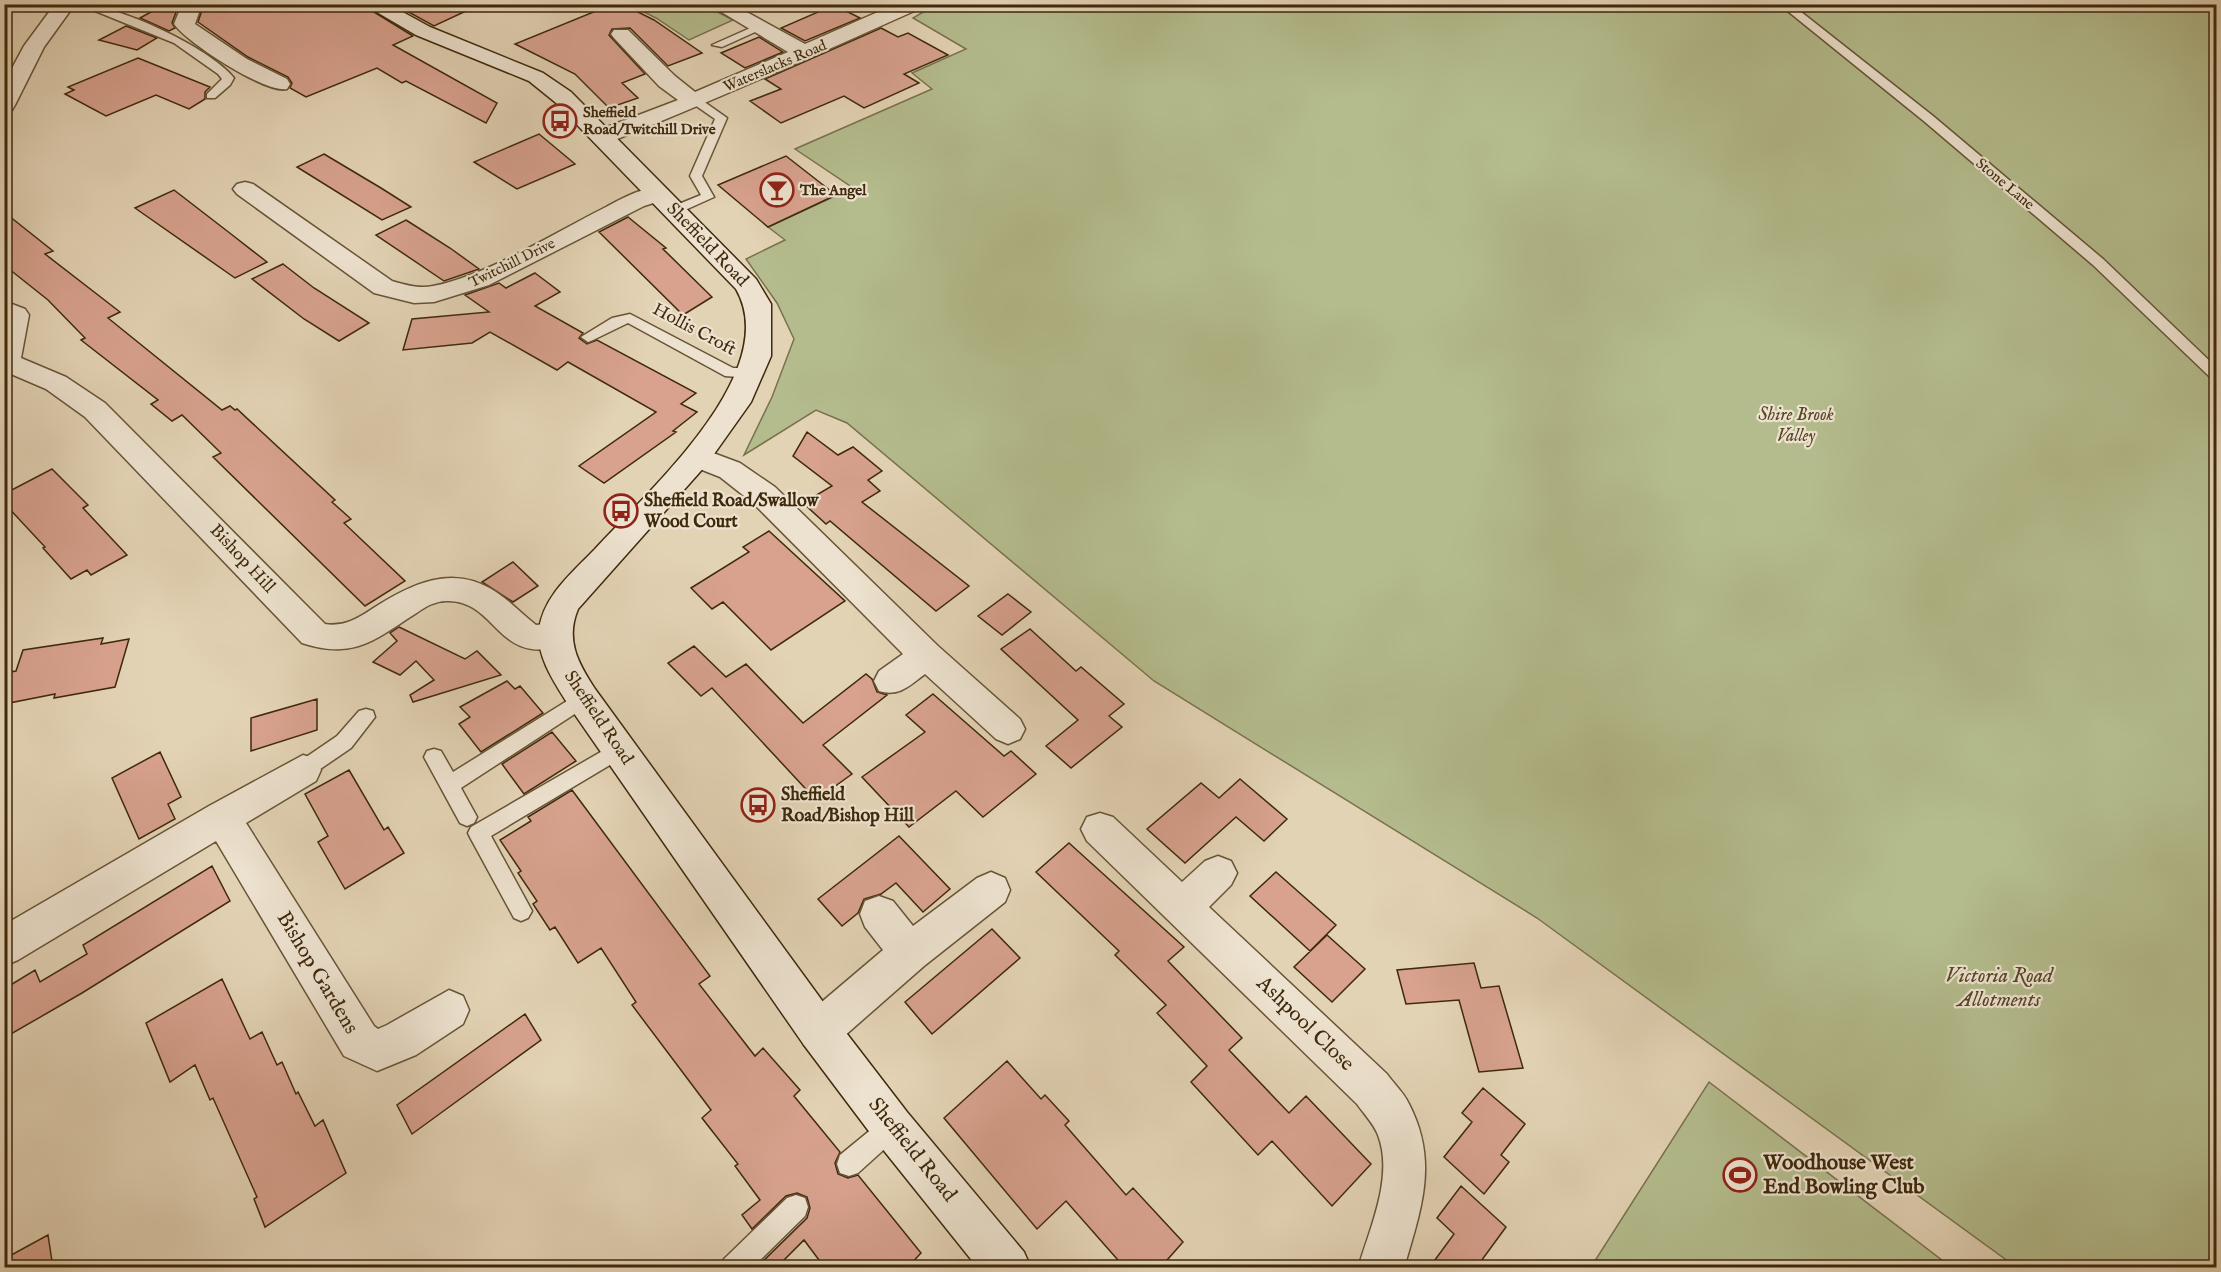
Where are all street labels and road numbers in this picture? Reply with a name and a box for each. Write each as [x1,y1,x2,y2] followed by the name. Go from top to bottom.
[721,35,830,96] street label: Waterslacks Road
[1972,154,2038,214] street label: Stone Lane
[661,198,753,292] street label: Sheffield Road
[466,234,558,292] street label: Twitchill Drive
[648,298,740,362] street label: Hollis Croft
[204,520,280,598] street label: Bishop Hill
[558,667,638,770] street label: Sheffield Road
[270,907,364,1039] street label: Bishop Gardens
[1250,970,1360,1078] street label: Ashpool Close
[862,1092,963,1208] street label: Sheffield Road

